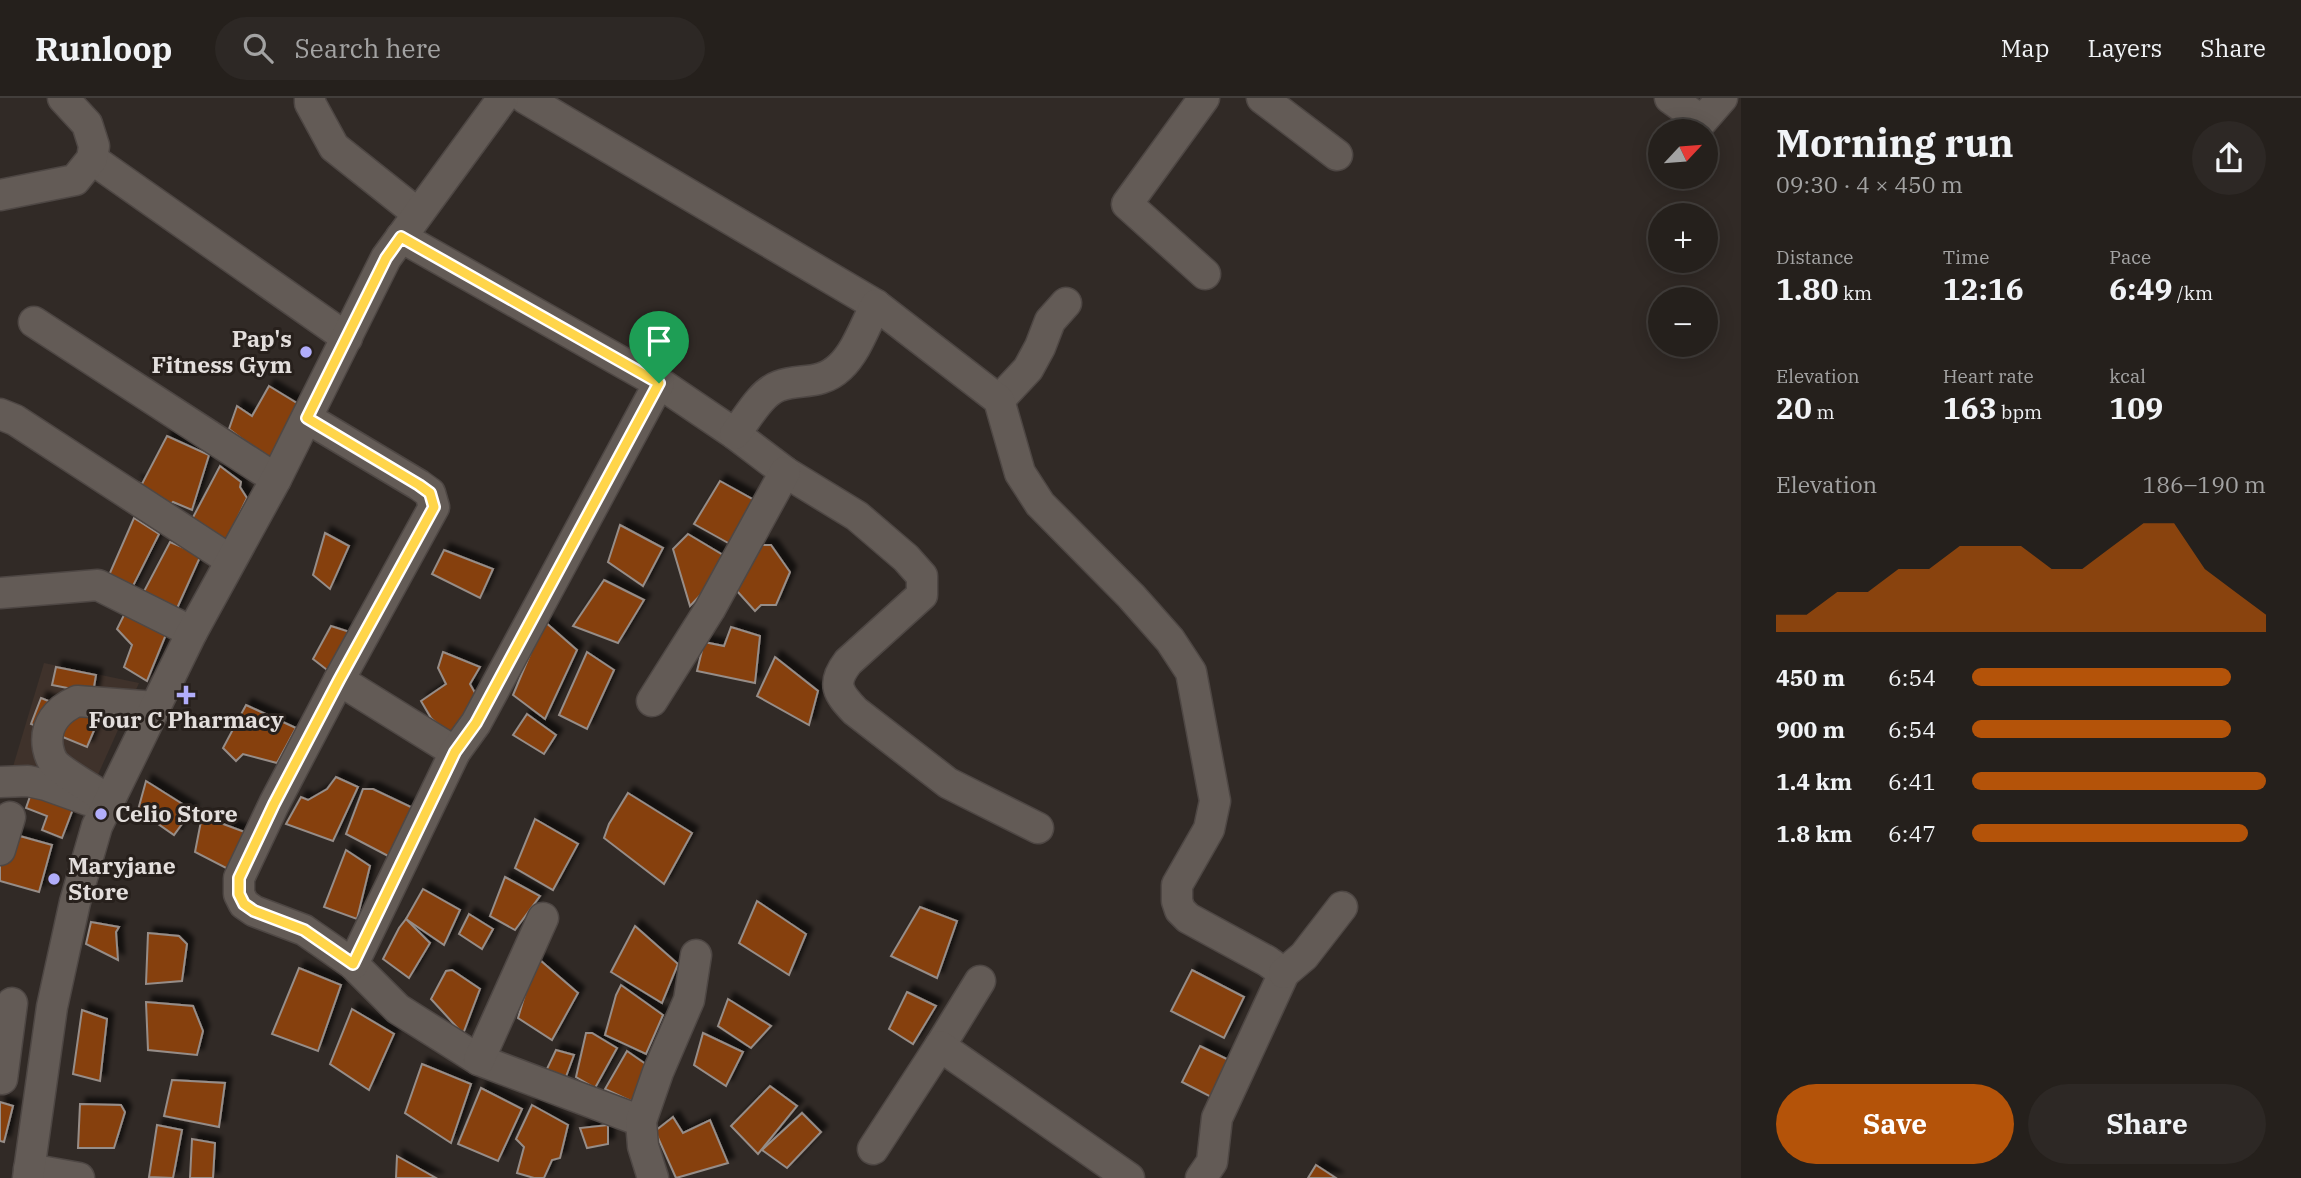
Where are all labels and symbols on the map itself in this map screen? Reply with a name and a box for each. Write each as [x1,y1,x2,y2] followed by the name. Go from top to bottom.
[1648,119,1718,189] north arrow
[629,311,689,383] pin
[152,323,292,379] place label: Pap's Fitness Gym
[298,344,314,360] marker: Pap's Fitness Gym
[178,687,194,703] marker: Four C Pharmacy
[88,704,284,734] place label: Four C Pharmacy
[115,798,238,828] place label: Celio Store
[93,806,109,822] marker: Celio Store
[68,850,176,906] place label: Maryjane Store
[46,871,62,887] marker: Maryjane Store

